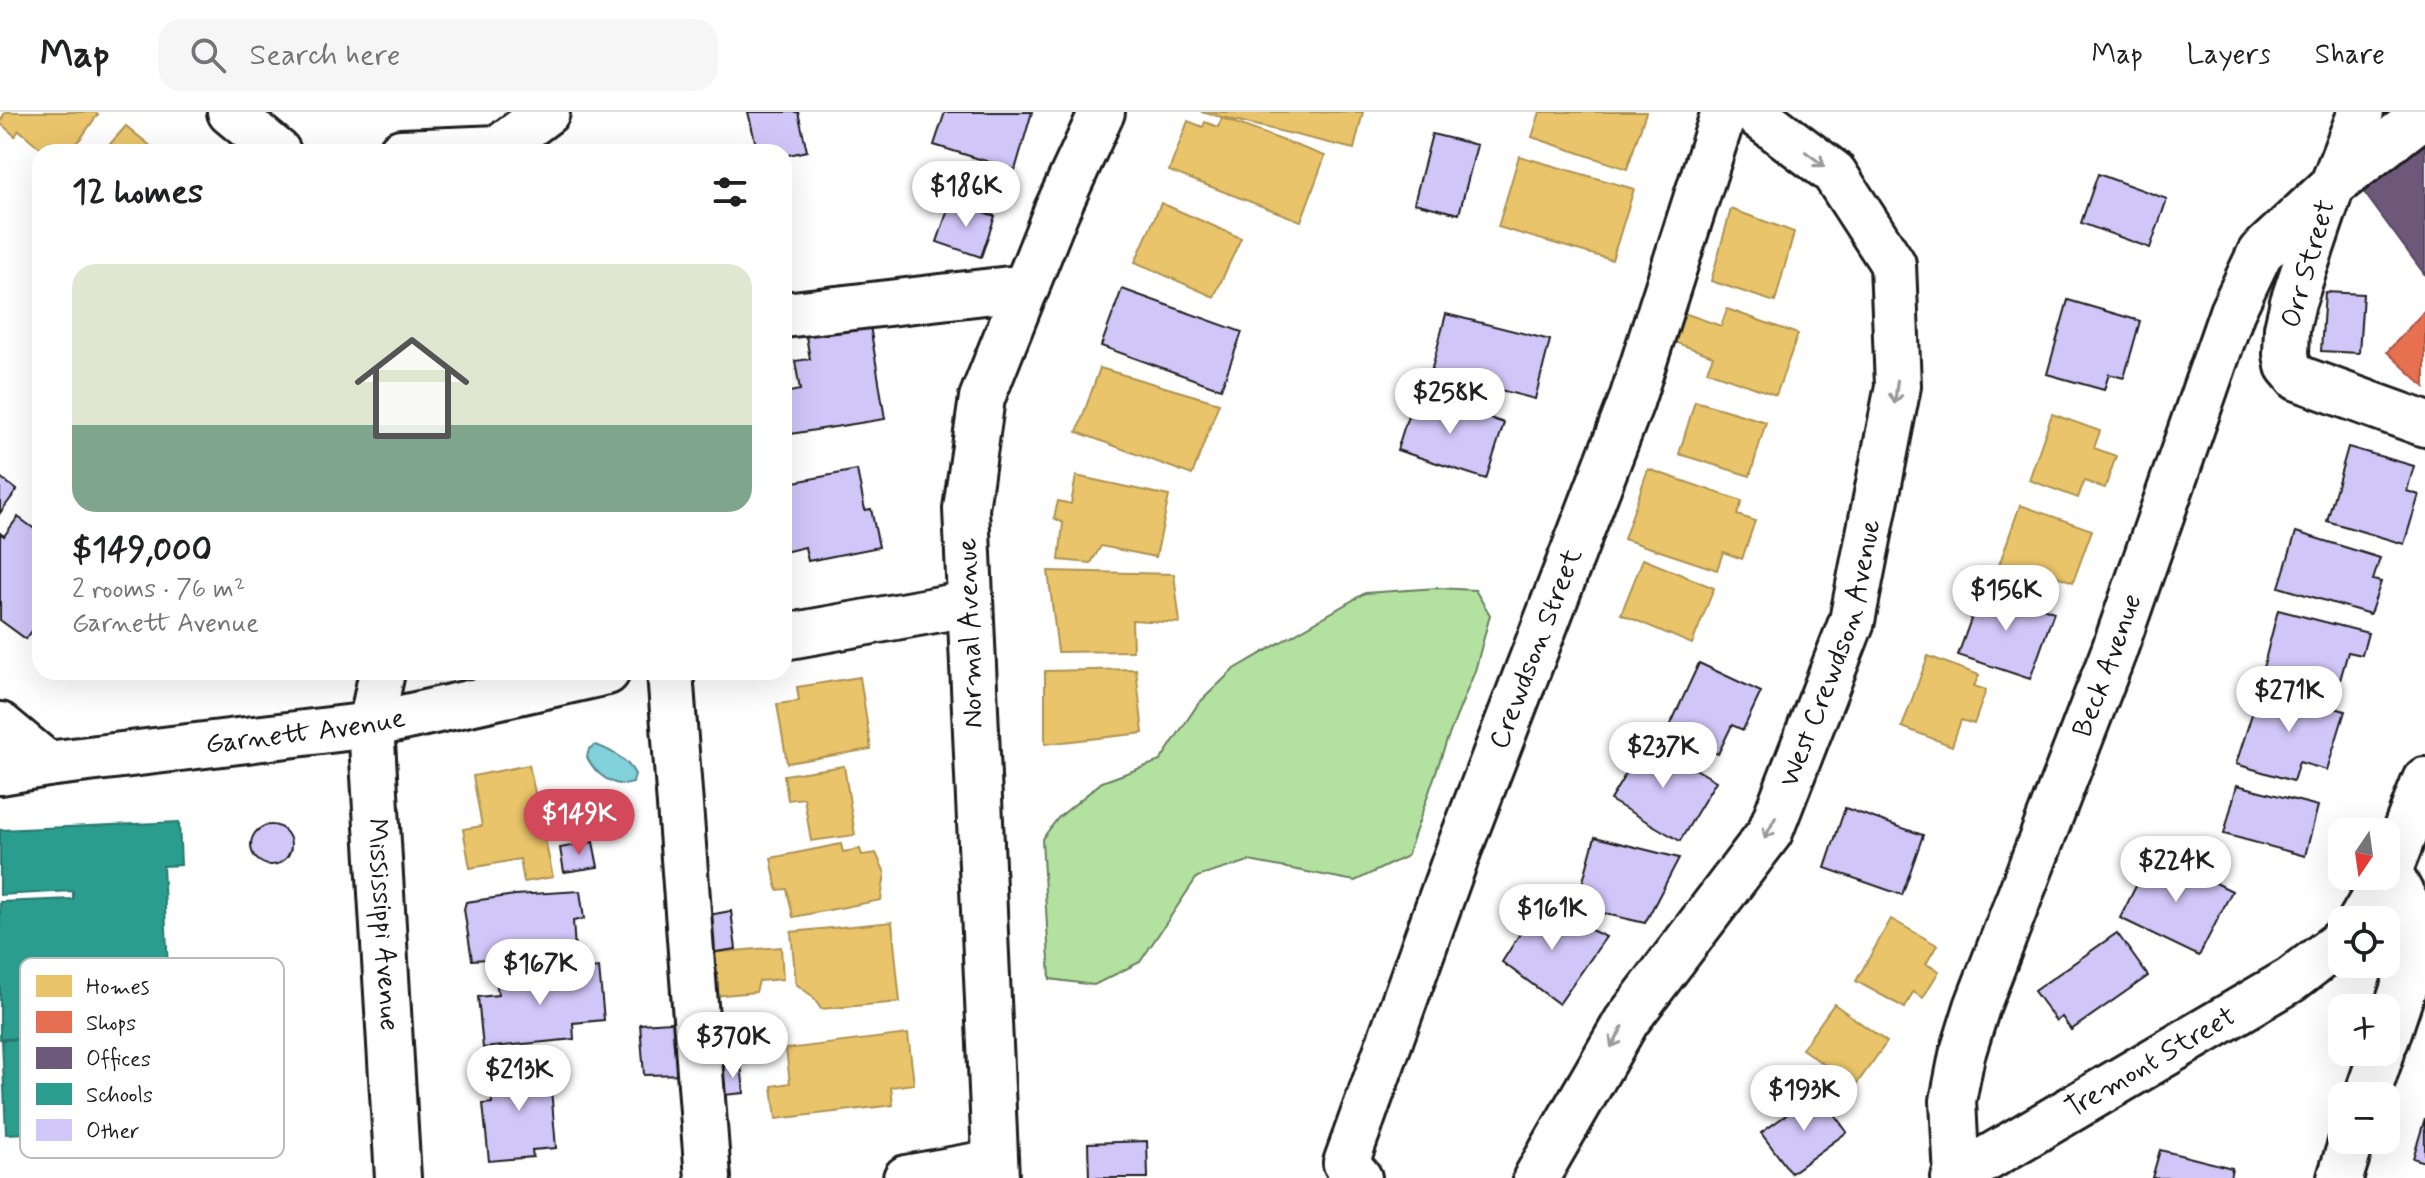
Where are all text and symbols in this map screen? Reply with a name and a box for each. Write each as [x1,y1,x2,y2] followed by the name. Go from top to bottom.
[158,19,718,91] search box
[40,31,110,80] text: Map
[186,33,230,77] icon: search
[250,36,401,75] text: Search here
[2092,37,2143,74] text: Map
[2187,37,2271,74] text: Layers
[2315,37,2385,74] text: Share
[1804,150,1825,167] one-way arrow
[910,161,1022,229] pin: $186K
[72,170,203,215] text: 12 homes
[708,170,752,214] icon: filters
[930,170,1002,204] text: $186K
[2273,196,2345,332] street label: Orr Street
[340,316,484,460] icon: home
[1394,368,1506,436] pin: $258K
[1413,377,1487,411] text: $258K
[1888,378,1903,405] one-way arrow
[1771,516,1890,793] street label: West Crewdson Avenue
[72,528,212,573] text: $149,000
[949,537,993,729] street label: Normal Avenue
[1481,543,1592,755] street label: Crewdson Street
[1950,565,2062,633] pin: $156K
[72,573,245,607] text: 2 rooms · 76 m²
[1970,574,2042,608] text: $156K
[2064,589,2151,742] street label: Beck Avenue
[72,607,259,641] text: Garnett Avenue
[2233,666,2345,734] pin: $271K
[2254,675,2324,709] text: $271K
[203,699,409,763] street label: Garnett Avenue
[1607,722,1719,790] pin: $237K
[1627,731,1699,765] text: $237K
[523,789,635,857] pin: $149K
[542,798,616,832] text: $149K
[1762,815,1777,839] one-way arrow
[358,817,408,1032] street label: Mississippi Avenue
[2328,818,2400,890] north arrow
[2328,818,2400,1154] map controls
[2120,836,2232,904] pin: $224K
[2138,845,2214,879] text: $224K
[1496,884,1608,952] pin: $161K
[1517,893,1587,927] text: $161K
[2328,906,2400,978] button: locate
[484,939,596,1007] pin: $167K
[503,948,577,982] text: $167K
[20,958,284,1158] legend
[86,974,150,1002] text: Homes
[2328,994,2400,1066] button: +
[2059,998,2243,1127] street label: Tremont Street
[86,1010,136,1038] text: Shops
[677,1012,789,1080] pin: $370K
[696,1021,770,1055] text: $370K
[1609,1025,1625,1048] one-way arrow
[463,1045,575,1113] pin: $213K
[86,1046,151,1074] text: Offices
[485,1054,553,1088] text: $213K
[1748,1065,1860,1133] pin: $193K
[1768,1074,1840,1108] text: $193K
[86,1082,153,1110] text: Schools
[2328,1082,2400,1154] button: −
[86,1118,139,1146] text: Other

